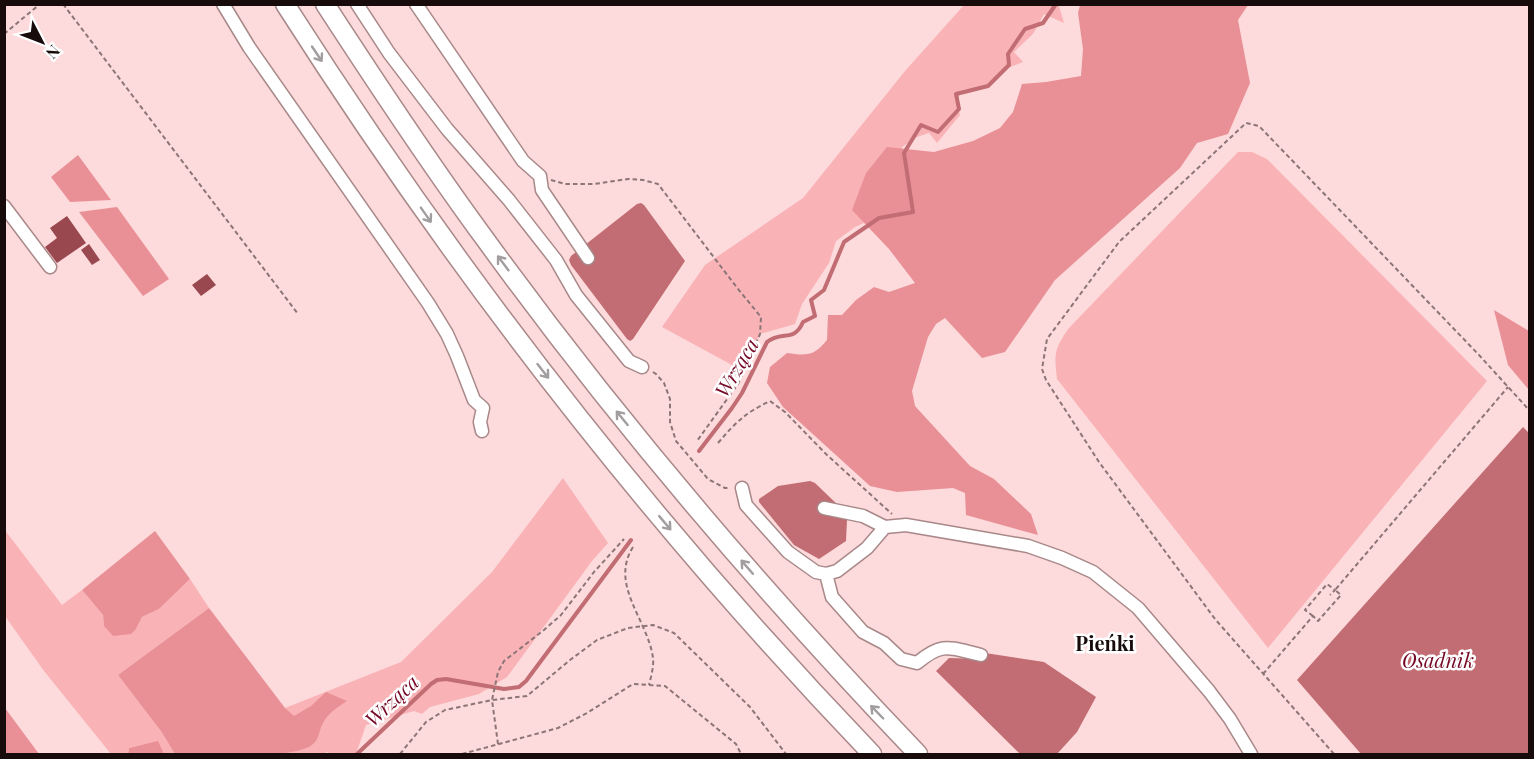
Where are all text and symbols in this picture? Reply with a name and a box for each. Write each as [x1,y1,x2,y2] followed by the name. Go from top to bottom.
[12,12,72,72] north arrow
[42,41,65,64] text: N
[311,45,323,61] one-way arrow
[420,206,432,222] one-way arrow
[496,256,509,272] one-way arrow
[708,333,764,402] water label: Wrząca
[537,363,550,379] one-way arrow
[615,410,628,426] one-way arrow
[658,515,672,530] one-way arrow
[740,560,754,575] one-way arrow
[1075,629,1135,656] district label: Pieńki
[1402,646,1474,673] water label: Osadnik
[358,668,424,732] water label: Wrząca
[870,705,885,720] one-way arrow

